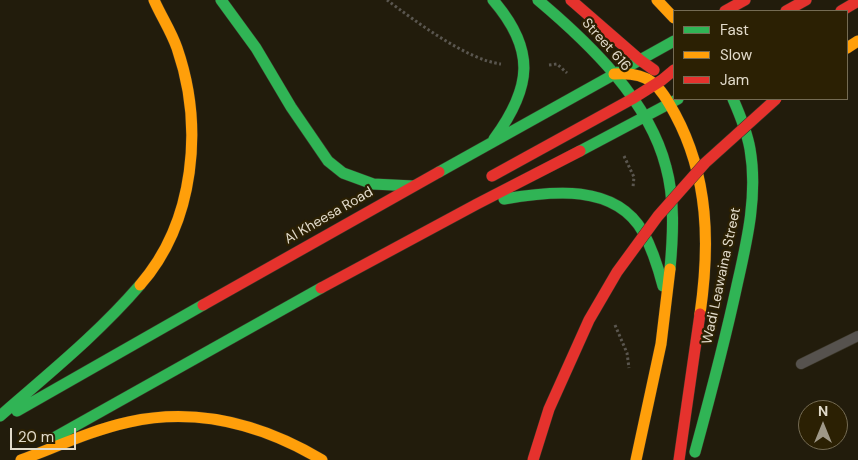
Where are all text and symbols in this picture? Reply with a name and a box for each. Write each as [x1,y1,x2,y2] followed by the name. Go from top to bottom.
[673,10,848,100] legend
[578,15,634,75] street label: Street 616
[720,20,749,40] text: Fast
[720,45,752,65] text: Slow
[720,70,749,90] text: Jam
[282,184,376,248] street label: Al Kheesa Road
[699,206,745,346] street label: Wadi Leawaina Street
[798,400,848,450] north arrow
[818,402,828,420] text: N
[12,418,79,450] scale bar
[18,427,54,447] text: 20 m

